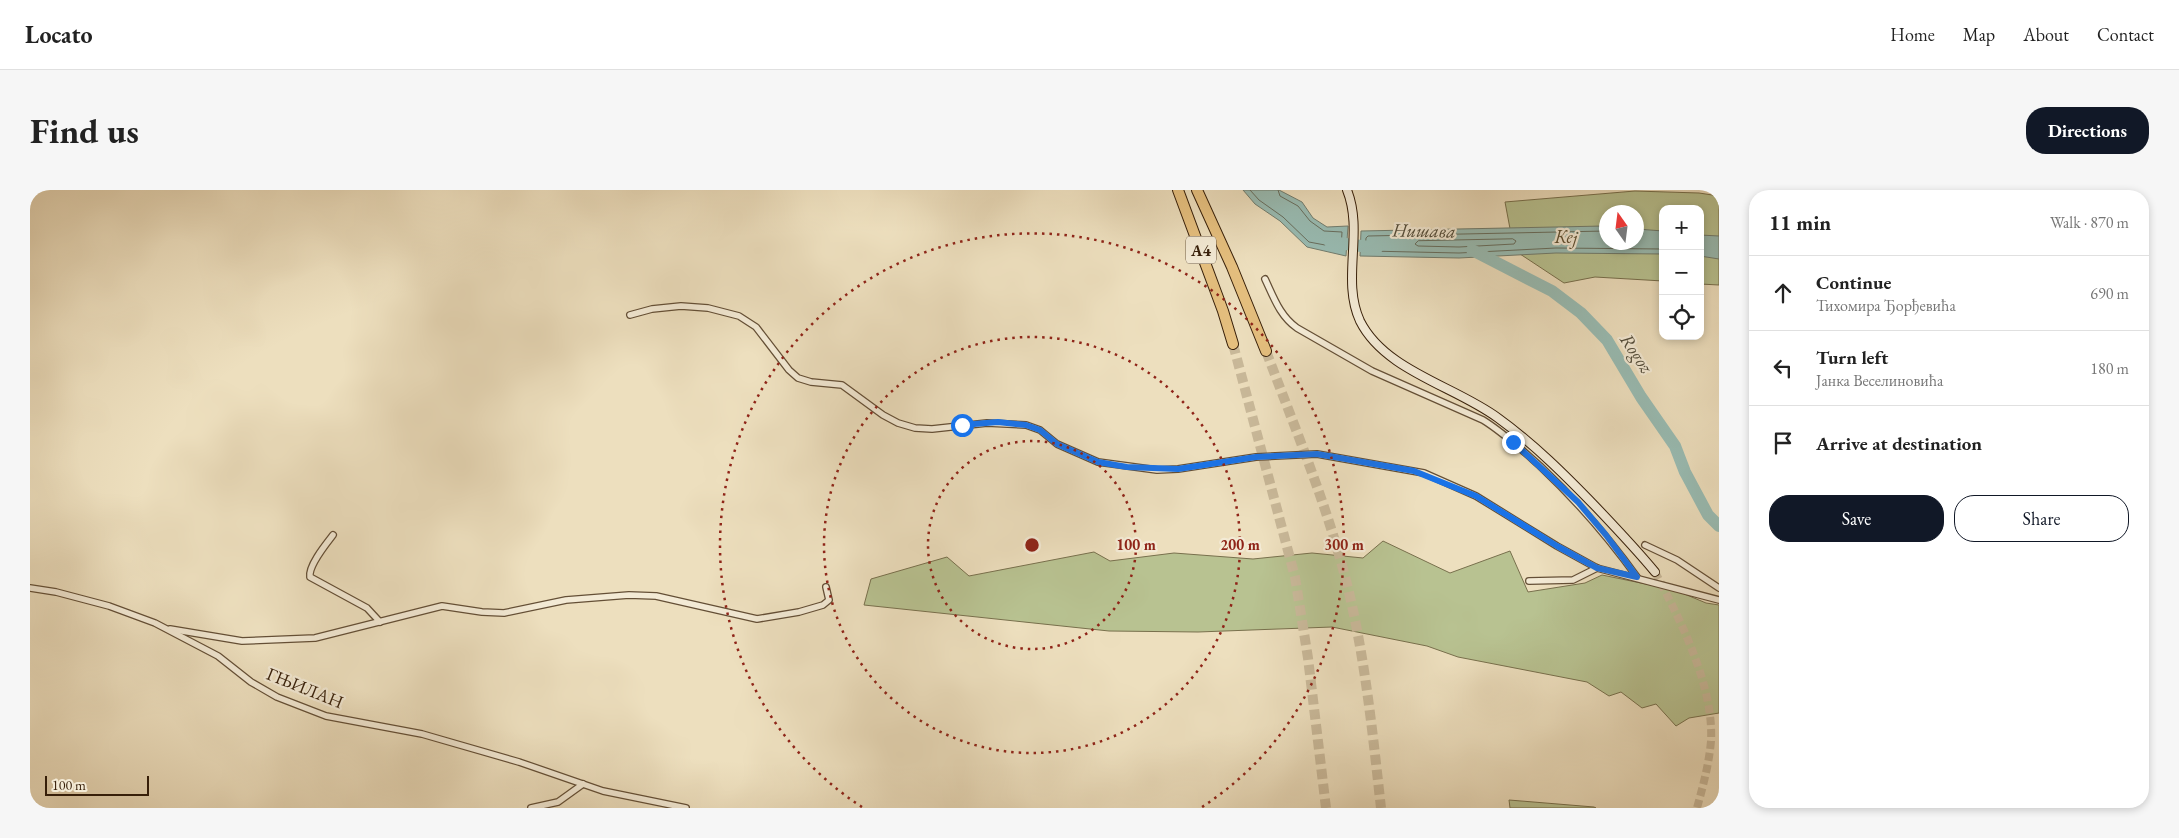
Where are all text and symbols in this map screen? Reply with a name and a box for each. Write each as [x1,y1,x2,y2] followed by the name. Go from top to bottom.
[25,19,93,50] text: Locato
[1890,23,1935,46] text: Home
[1963,23,1995,46] text: Map
[2023,23,2069,46] text: About
[2097,23,2154,46] text: Contact
[2026,107,2149,154] button: Directions
[30,108,139,153] text: Find us
[1599,205,1644,250] north arrow
[1659,205,1704,340] map controls
[1659,205,1704,250] button: +
[1769,209,1831,236] text: 11 min
[2050,212,2129,233] text: Walk · 870 m
[1391,217,1456,244] water label: Нишава
[1554,225,1579,249] park label: Кеј
[1186,236,1216,264] road number: A4
[1659,250,1704,295] button: −
[1816,270,1891,295] text: Continue
[1769,279,1797,307] icon: ahead
[2090,283,2129,304] text: 690 m
[1659,295,1704,340] button: locate
[1816,295,1956,316] text: Тихомира Ђорђевића
[1614,328,1659,378] water label: Rogoz
[1816,345,1888,370] text: Turn left
[1769,354,1797,382] icon: left
[2090,358,2129,379] text: 180 m
[1816,370,1943,391] text: Јанка Веселиновића
[951,414,974,437] route start
[1769,429,1797,457] icon: arrive
[1502,431,1525,454] route end
[1816,431,1982,456] text: Arrive at destination
[1769,495,1944,542] button: Save
[1954,495,2129,542] button: Share
[1116,535,1156,554] text: 100 m
[1220,535,1260,554] text: 200 m
[1324,535,1364,554] text: 300 m
[1023,536,1041,554] centre of rings
[263,662,347,713] street label: ГЊИЛАН
[45,773,149,796] scale bar
[52,776,86,794] text: 100 m

